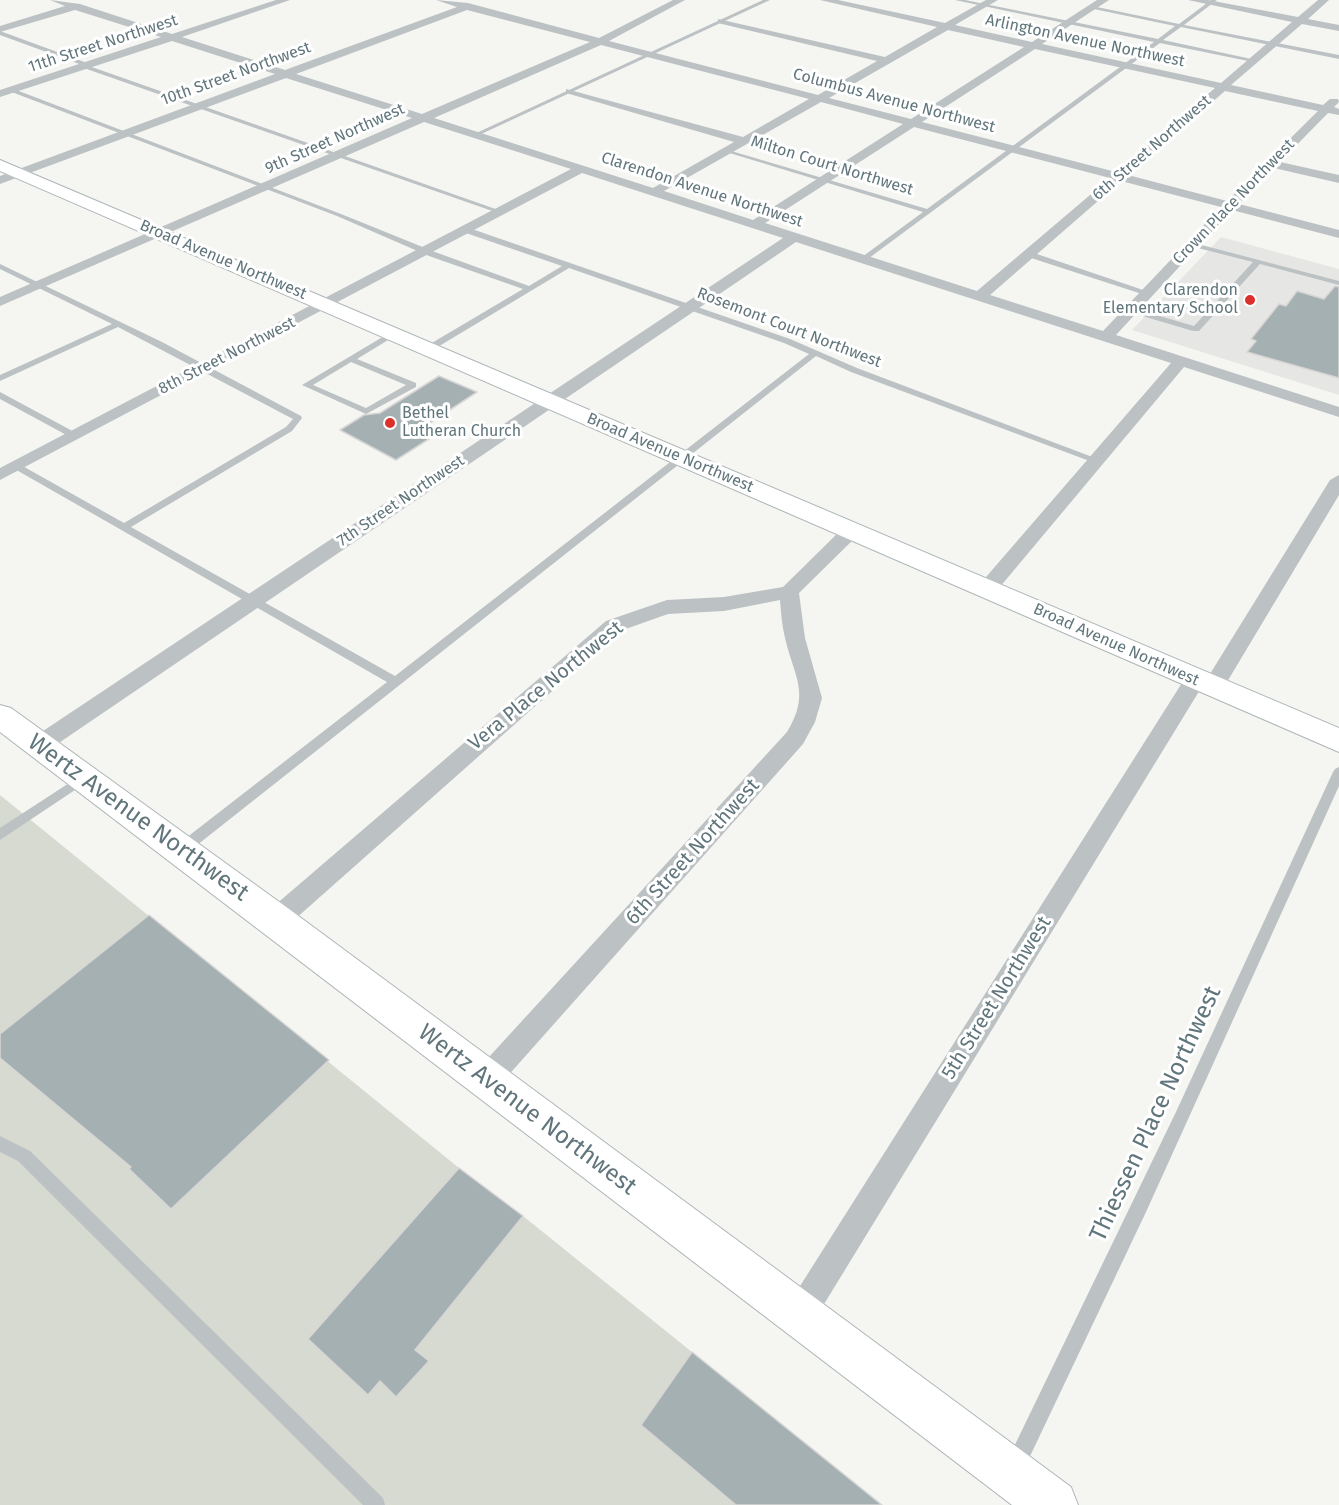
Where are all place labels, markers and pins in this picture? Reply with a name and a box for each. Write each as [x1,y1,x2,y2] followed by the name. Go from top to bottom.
[1103,281,1238,319] place label: Clarendon Elementary School
[1243,293,1257,307] marker: Clarendon Elementary School
[402,404,521,442] place label: Bethel Lutheran Church
[383,416,397,430] marker: Bethel Lutheran Church

